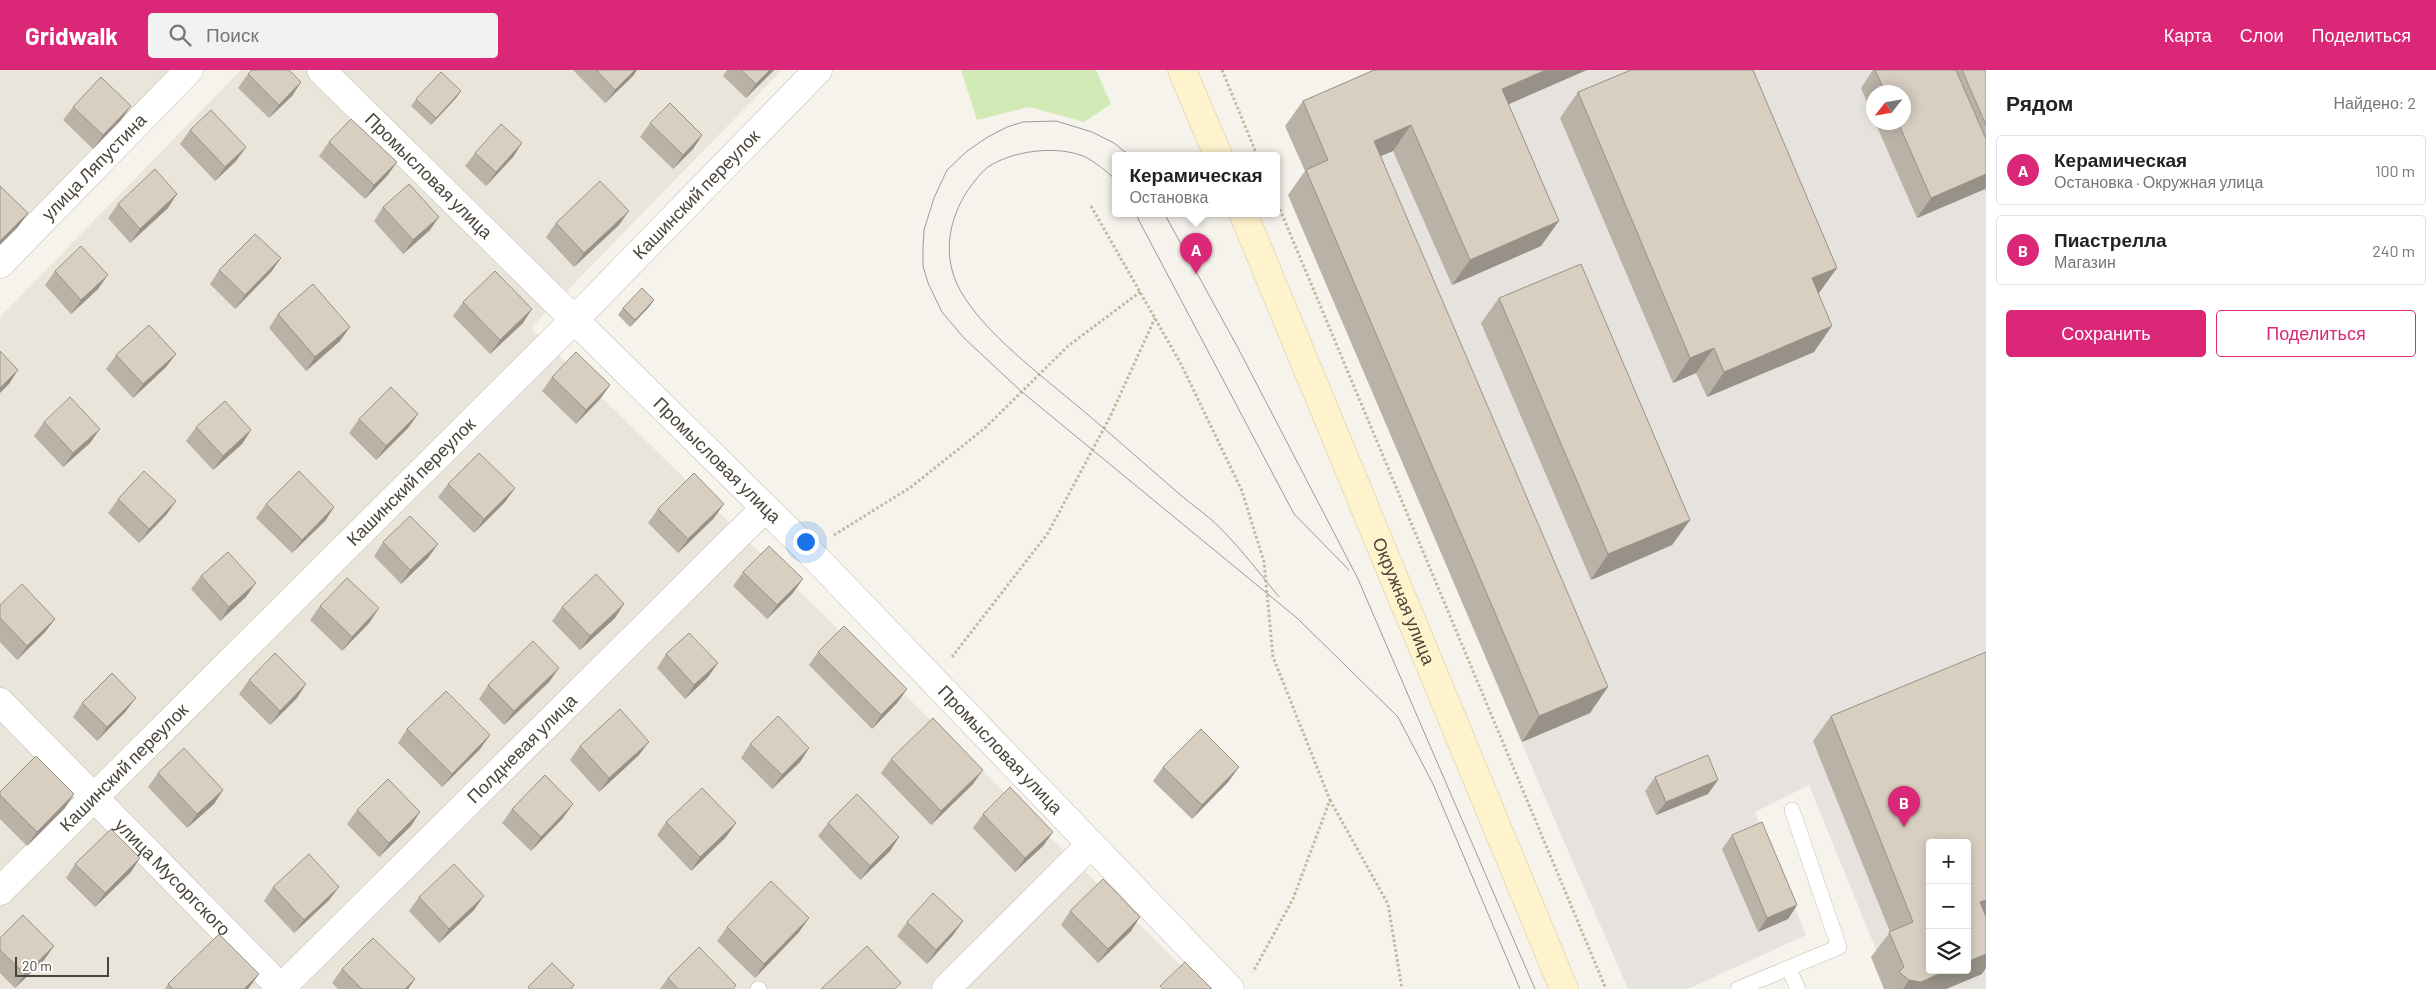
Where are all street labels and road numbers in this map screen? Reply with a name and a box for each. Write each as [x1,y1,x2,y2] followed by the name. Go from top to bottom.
[37,108,151,225] street label: улица Ляпустина
[361,108,498,244] street label: Промысловая улица
[628,124,764,263] street label: Кашинский переулок
[649,392,787,528] street label: Промысловая улица
[342,413,479,550] street label: Кашинский переулок
[1368,534,1441,669] street label: Окружная улица
[934,680,1068,819] street label: Промысловая улица
[462,688,582,807] street label: Полдневая улица
[54,698,192,835] street label: Кашинский переулок
[111,813,236,940] street label: улица Мусоргского

